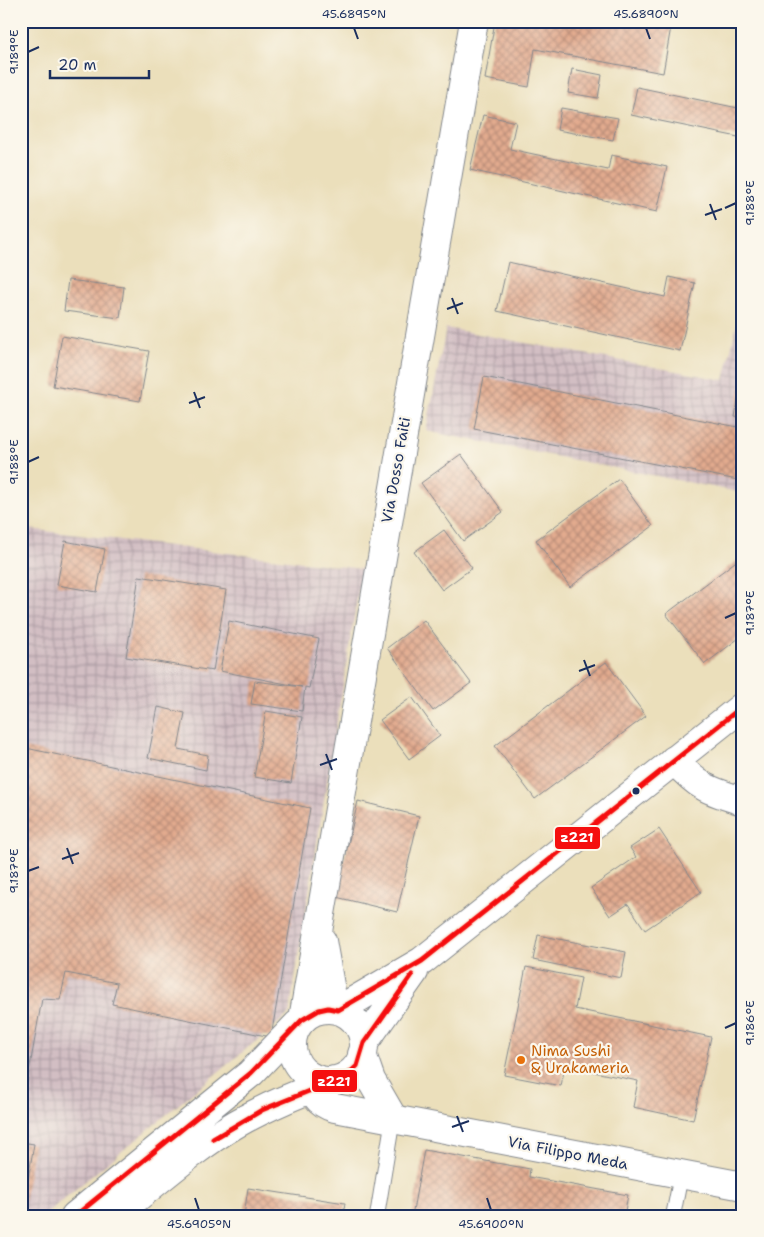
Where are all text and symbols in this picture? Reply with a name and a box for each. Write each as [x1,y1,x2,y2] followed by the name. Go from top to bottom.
[322,6,386,22] text: 45.6895°N
[613,6,679,22] text: 45.6890°N
[6,29,22,75] text: 9.189°E
[50,48,149,80] scale bar
[58,55,97,75] text: 20 m
[742,180,758,226] text: 9.188°E
[377,415,415,525] street label: Via Dosso Faiti
[6,439,22,485] text: 9.188°E
[742,591,758,635] text: 9.187°E
[631,786,641,796] unlabelled marker
[554,826,601,850] line badge: z221
[560,828,594,846] text: z221
[6,849,22,893] text: 9.187°E
[742,1000,758,1046] text: 9.186°E
[531,1041,630,1078] place label: Nima Sushi & Urakameria
[515,1054,527,1066] marker: Nima Sushi & Urakameria
[311,1069,358,1093] line badge: z221
[317,1072,351,1090] text: z221
[506,1132,631,1175] street label: Via Filippo Meda
[167,1216,231,1232] text: 45.6905°N
[458,1216,524,1232] text: 45.6900°N

